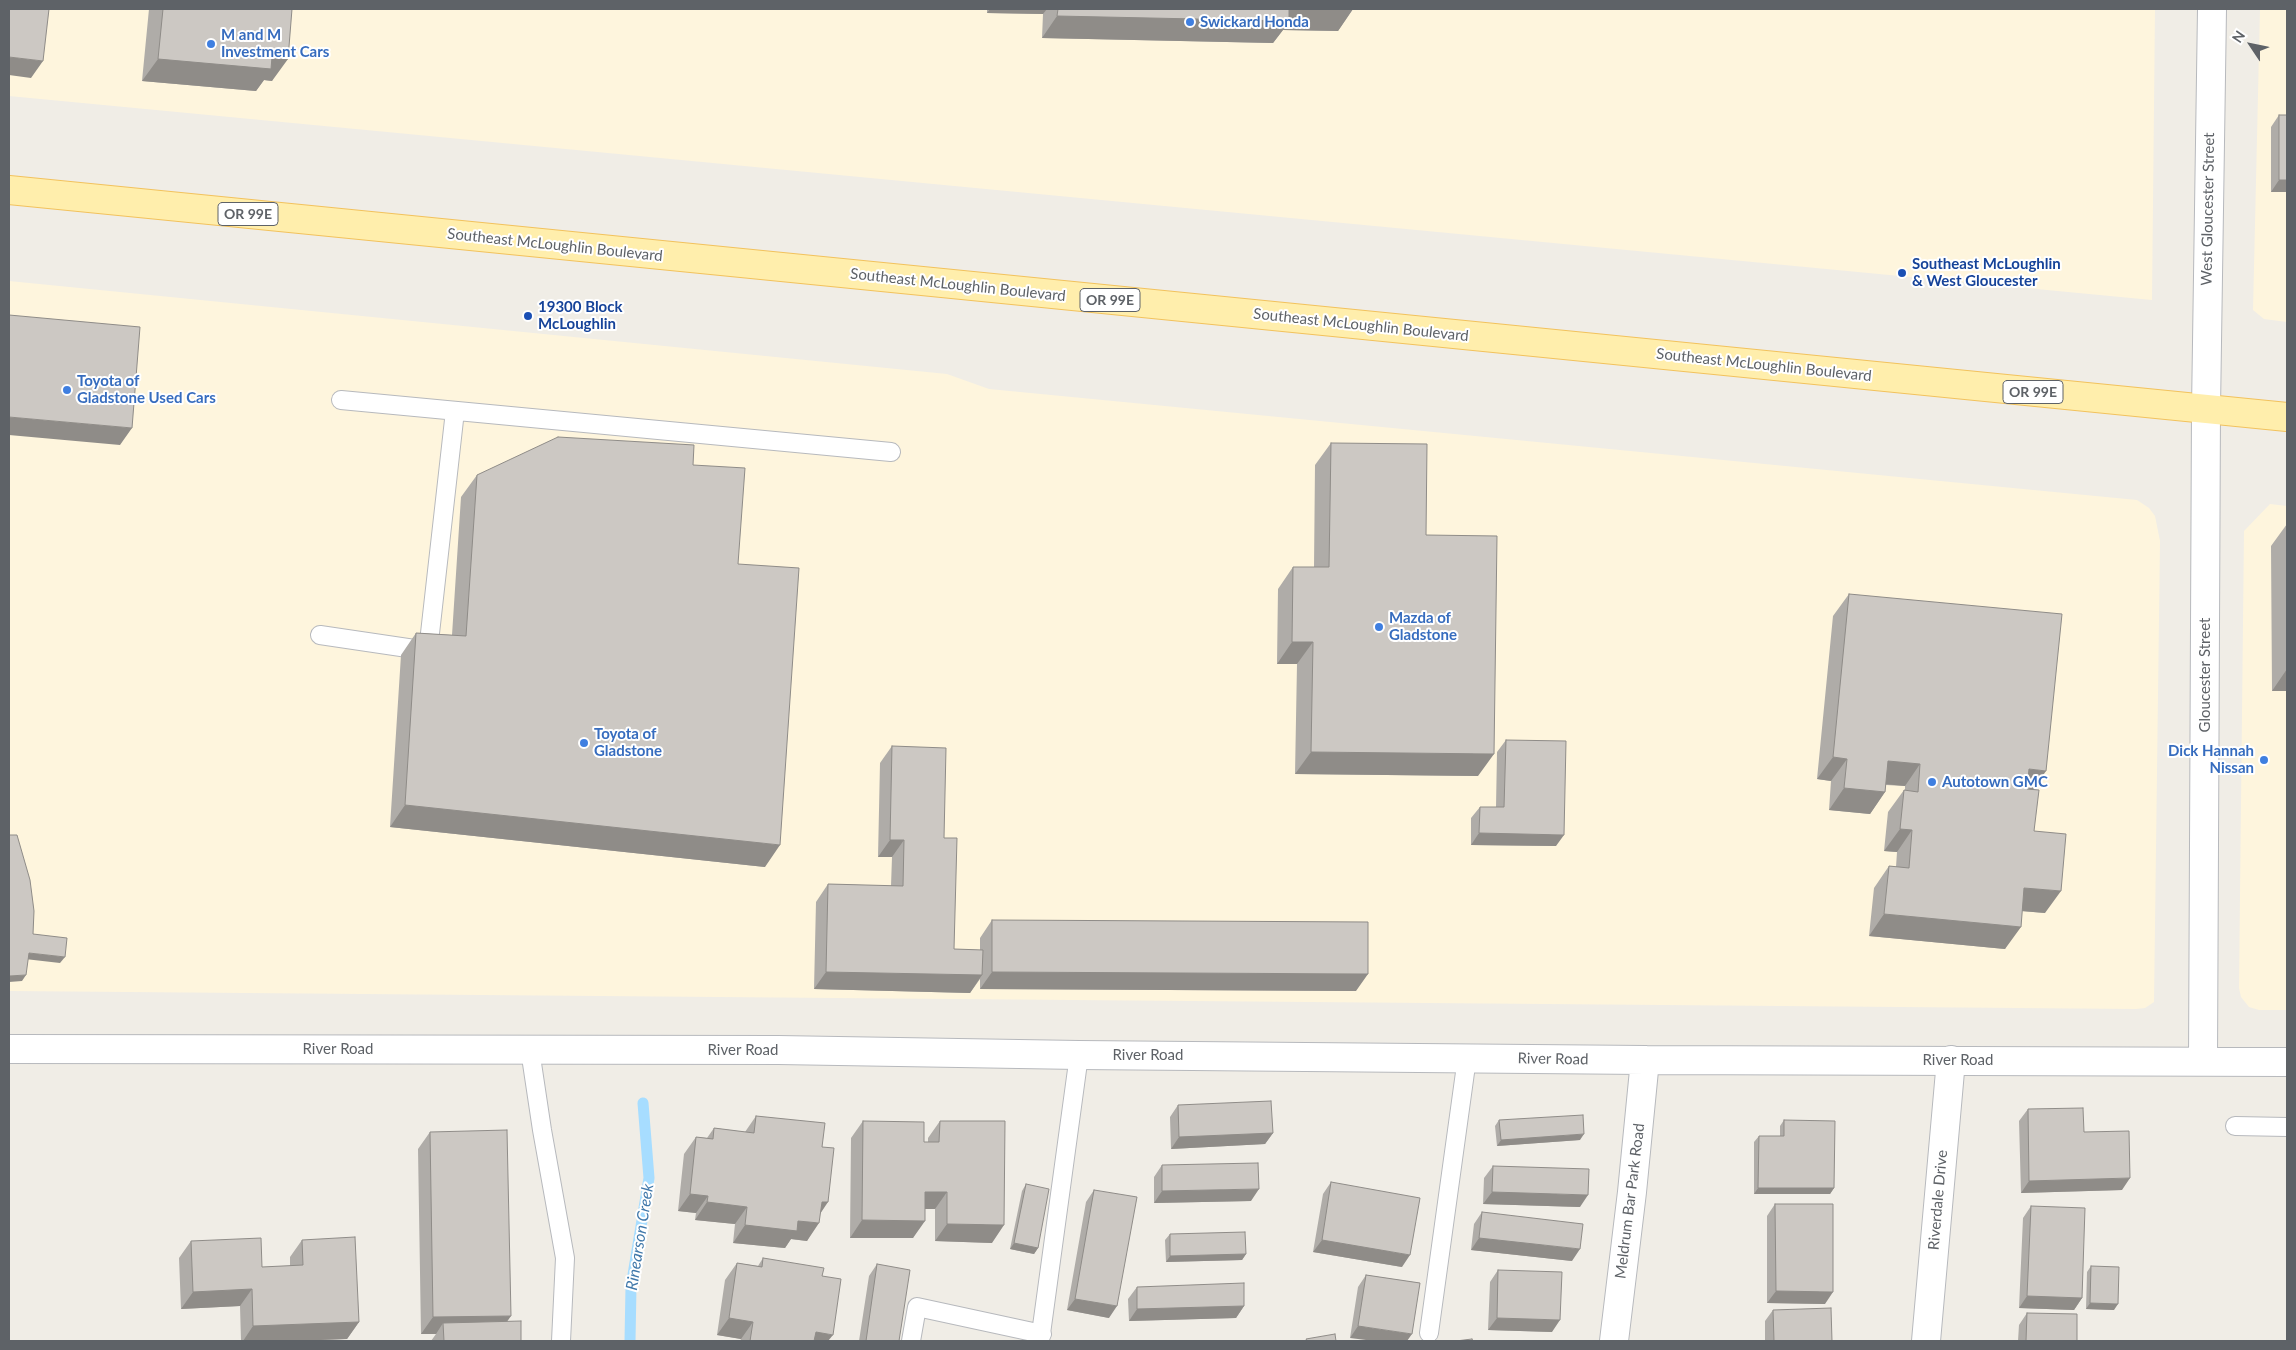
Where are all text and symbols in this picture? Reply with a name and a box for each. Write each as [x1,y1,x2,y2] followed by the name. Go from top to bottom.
[1200,13,1309,31] place label: Swickard Honda
[1184,16,1196,28] marker: Swickard Honda
[2226,20,2276,70] north arrow
[221,26,329,61] place label: M and M Investment Cars
[2228,27,2248,46] text: N
[205,38,217,50] marker: M and M Investment Cars
[2198,132,2218,286] street label: West Gloucester Street
[218,202,278,225] road number: OR 99E
[446,225,664,265] street label: Southeast McLoughlin Boulevard
[1912,255,2061,290] place label: Southeast McLoughlin & West Gloucester
[849,265,1067,305] street label: Southeast McLoughlin Boulevard
[1896,267,1908,279] marker: Southeast McLoughlin & West Gloucester
[1080,288,1140,312] road number: OR 99E
[538,298,622,333] place label: 19300 Block McLoughlin
[1252,305,1470,345] street label: Southeast McLoughlin Boulevard
[522,310,534,322] marker: 19300 Block McLoughlin
[1655,345,1873,385] street label: Southeast McLoughlin Boulevard
[77,372,216,407] place label: Toyota of Gladstone Used Cars
[2003,381,2063,404] road number: OR 99E
[61,384,73,396] marker: Toyota of Gladstone Used Cars
[1389,609,1457,644] place label: Mazda of Gladstone
[2196,618,2214,732] street label: Gloucester Street
[1373,621,1385,633] marker: Mazda of Gladstone
[594,725,662,760] place label: Toyota of Gladstone
[578,737,590,749] marker: Toyota of Gladstone
[2168,742,2254,777] place label: Dick Hannah Nissan
[2258,754,2270,766] marker: Dick Hannah Nissan
[1942,773,2048,791] place label: Autotown GMC
[1926,776,1938,788] marker: Autotown GMC
[303,1040,373,1058] street label: River Road
[708,1041,778,1059] street label: River Road
[1113,1046,1183,1064] street label: River Road
[1517,1049,1589,1069] street label: River Road
[1923,1051,1993,1069] street label: River Road
[1612,1122,1648,1280] street label: Meldrum Bar Park Road
[1925,1149,1951,1251] street label: Riverdale Drive
[622,1182,658,1292] water label: Rinearson Creek

